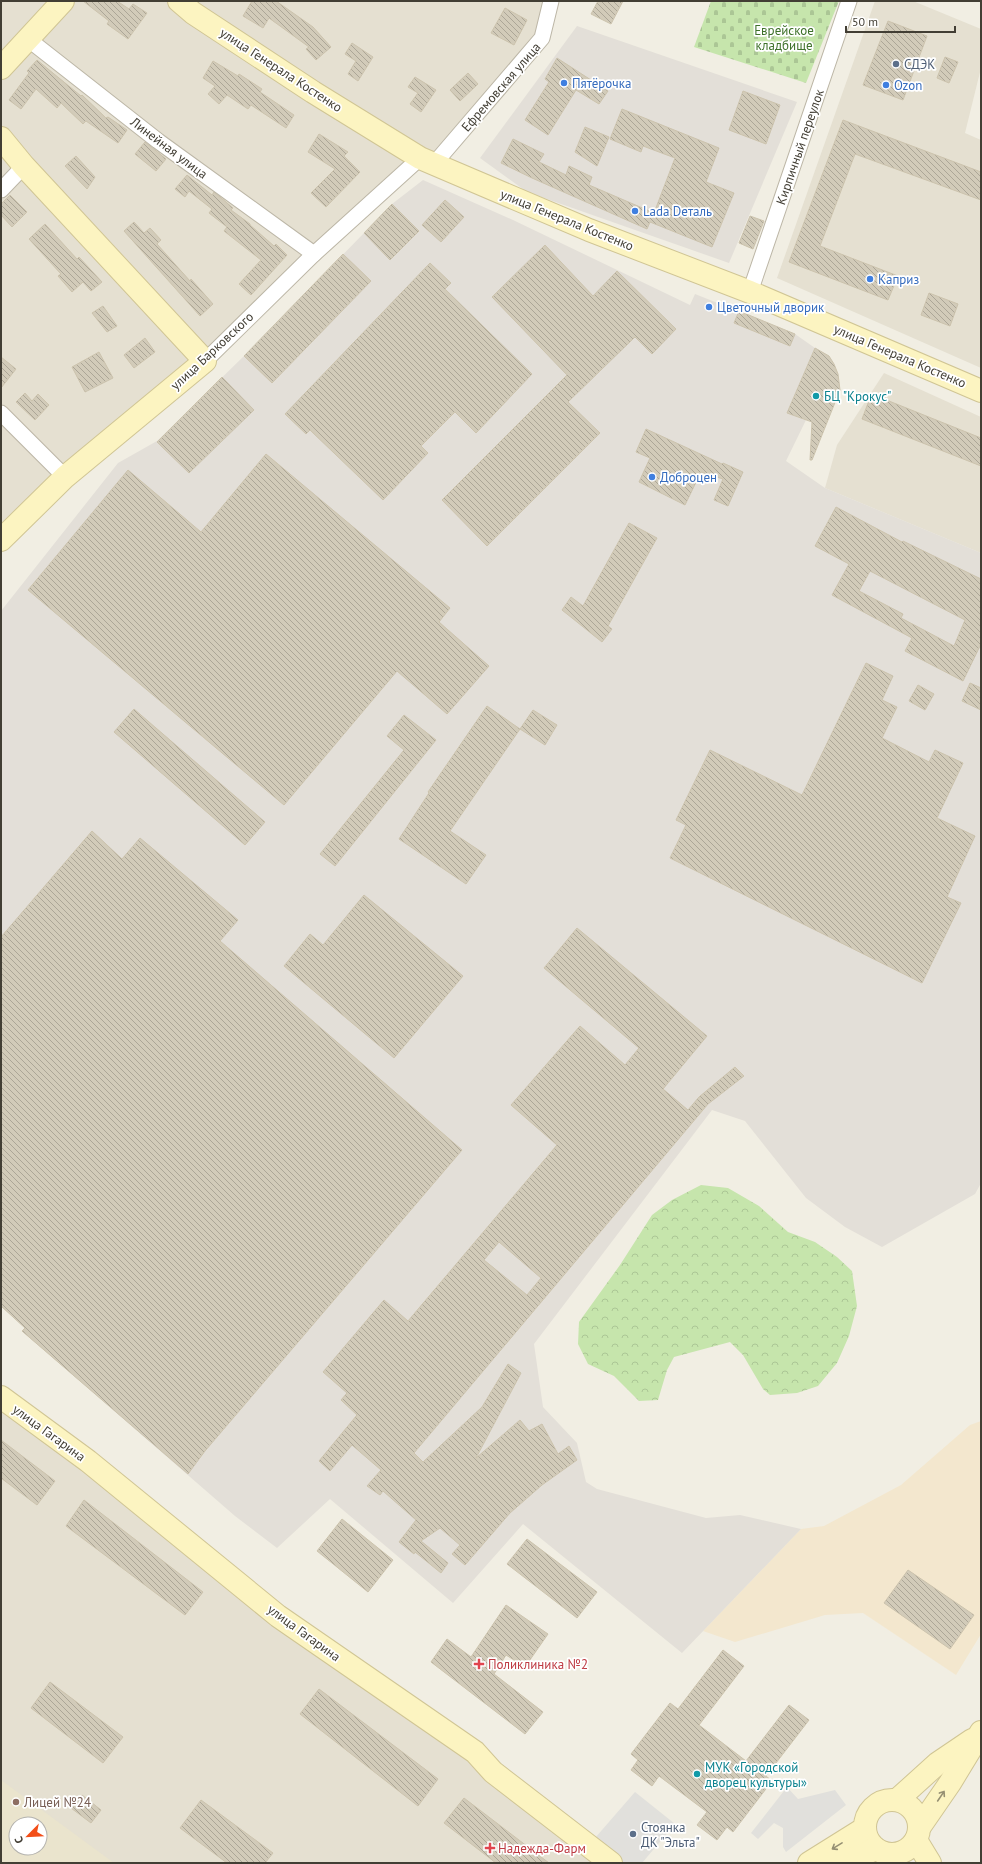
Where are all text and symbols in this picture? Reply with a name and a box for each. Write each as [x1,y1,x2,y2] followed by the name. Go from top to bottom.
[846,8,955,34] scale bar
[852,14,878,29] text: 50 m
[754,22,814,54] park label: Еврейское кладбище
[217,24,345,116] street label: улица Генерала Костенко
[458,39,544,135] street label: Ефремовская улица
[904,56,935,73] place label: СДЭК
[891,59,901,69] marker: СДЭК
[572,75,631,92] place label: Пятёрочка
[894,77,922,94] place label: Ozon
[559,78,569,88] marker: Пятёрочка
[881,80,891,90] marker: Ozon
[772,86,828,207] street label: Кирпичный переулок
[126,113,211,183] street label: Линейная улица
[498,185,636,255] street label: улица Генерала Костенко
[643,203,712,220] place label: Lada Dеталь
[630,206,640,216] marker: Lada Dеталь
[878,271,919,288] place label: Каприз
[865,274,875,284] marker: Каприз
[717,299,825,316] place label: Цветочный дворик
[704,302,714,312] marker: Цветочный дворик
[167,308,257,394] street label: улица Барковского
[831,320,969,392] street label: улица Генерала Костенко
[824,388,891,405] place label: БЦ "Крокус"
[811,391,821,401] marker: БЦ "Крокус"
[660,469,717,486] place label: Доброцен
[647,472,657,482] marker: Доброцен
[9,1401,89,1465] street label: улица Гагарина
[264,1601,344,1665] street label: улица Гагарина
[488,1656,588,1673] place label: Поликлиника №2
[473,1658,485,1670] marker: Поликлиника №2
[705,1759,807,1791] place label: МУК «Городской дворец культуры»
[692,1769,702,1779] marker: МУК «Городской дворец культуры»
[937,1791,945,1802] one-way arrow
[23,1794,91,1811] place label: Лицей №24
[11,1797,21,1807] marker: Лицей №24
[8,1816,48,1856] north arrow
[641,1819,700,1851] place label: Стоянка ДК "Эльта"
[628,1829,638,1839] marker: Стоянка ДК "Эльта"
[11,1834,27,1846] text: С
[498,1840,586,1857] place label: Надежда-Фарм
[831,1842,843,1850] one-way arrow
[485,1843,495,1853] marker: Надежда-Фарм

